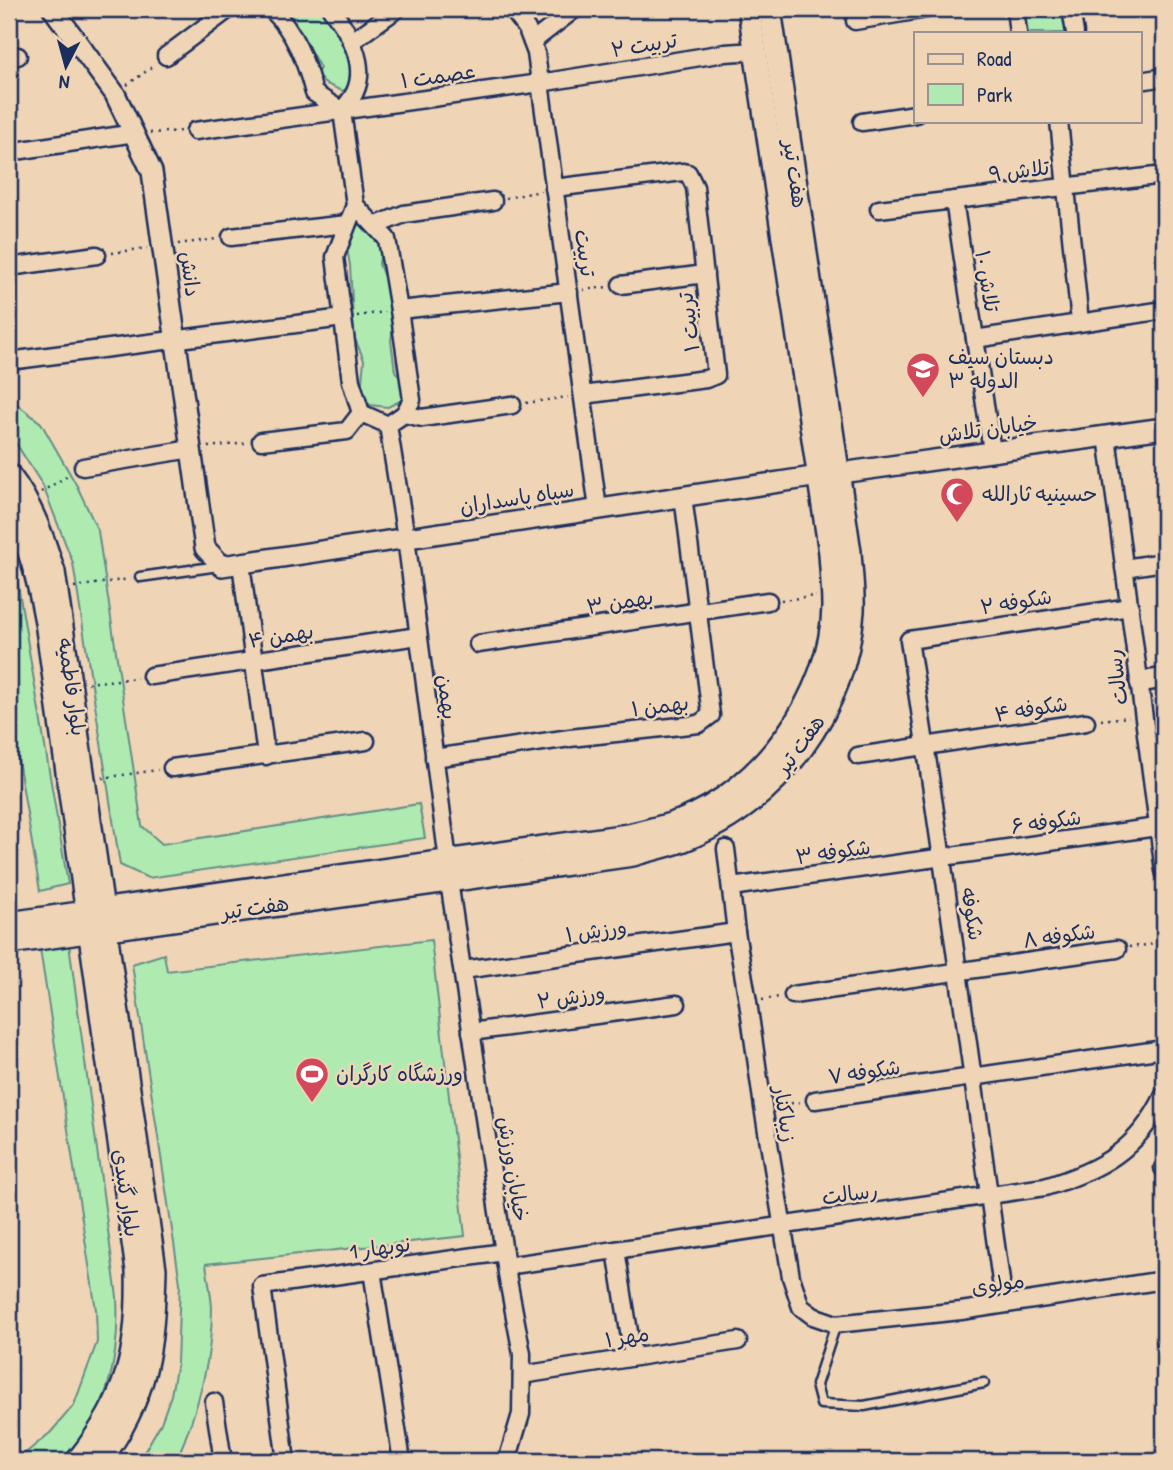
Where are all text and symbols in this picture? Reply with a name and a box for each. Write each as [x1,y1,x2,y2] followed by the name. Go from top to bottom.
[609,25,680,64] street label: تربیت ۲
[32,32,102,102] north arrow
[914,32,1142,122] legend
[977,44,1011,73] text: Road
[399,56,477,95] street label: عصمت ۱
[58,69,71,96] text: N
[977,80,1012,109] text: Park
[776,136,815,210] street label: هفت تیر
[987,152,1052,189] street label: تلاش ۹
[568,227,603,279] street label: تربیت
[968,248,1007,315] street label: تلاش ۱۰
[173,249,208,299] street label: دانش
[670,290,707,354] street label: تربیت ۱
[948,342,1054,395] place label: دبستان سیف الدوله ۳
[904,350,942,399] school or university icon: دبستان سیف الدوله ۳
[937,407,1039,450] street label: خیابان تلاش
[458,474,576,521] street label: سپاه پاسداران
[938,475,976,524] mosque icon: حسینیه ثارالله
[982,479,1097,508] place label: حسینیه ثارالله
[584,582,655,621] street label: بهمن ۳
[978,582,1054,621] street label: شکوفه ۲
[246,616,316,655] street label: بهمن ۴
[51,636,94,738] street label: بلوار فاطمیه
[1099,647,1134,707] street label: رسالت
[430,673,465,721] street label: بهمن
[630,688,690,723] street label: بهمن ۱
[992,688,1070,729] street label: شکوفه ۴
[767,708,831,783] street label: هفت تیر
[1009,802,1083,841] street label: شکوفه ۶
[794,832,872,871] street label: شکوفه ۳
[954,885,991,942] street label: شکوفه
[217,888,291,927] street label: هفت تیر
[563,912,629,949] street label: ورزش ۱
[1021,916,1097,955] street label: شکوفه ۸
[535,977,607,1016] street label: ورزش ۲
[826,1052,902,1091] street label: شکوفه ۷
[293,1055,331,1104] sports icon: ورزشگاه کارگران
[336,1059,463,1088] place label: ورزشگاه کارگران
[766,1082,804,1144] street label: زیباکنار
[491,1114,536,1224] street label: خیابان ورزش
[106,1147,147,1239] street label: بلوار گنبدی
[820,1175,880,1212] street label: رسالت
[348,1229,412,1266] street label: نوبهار 1
[970,1265,1026,1302] street label: مولوی
[603,1319,651,1354] street label: مهر ۱

